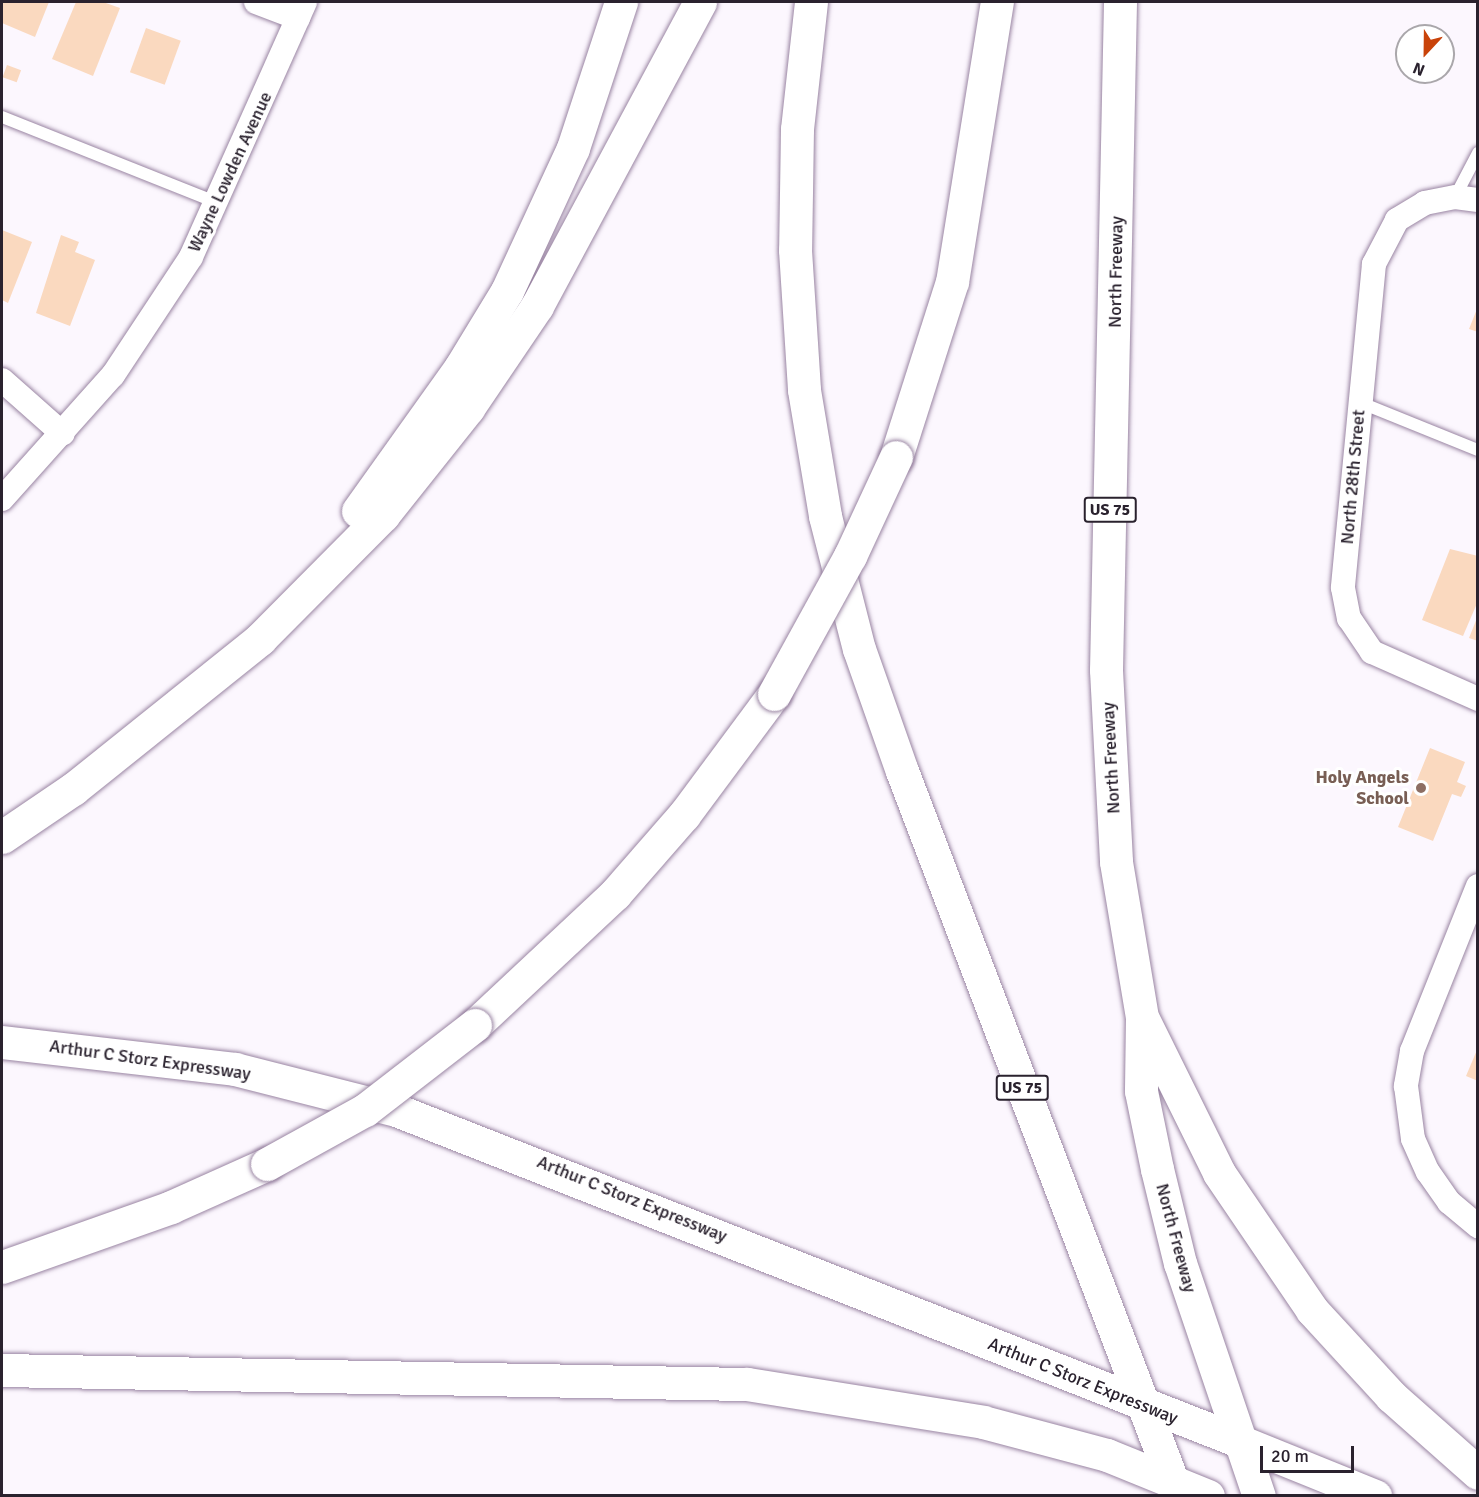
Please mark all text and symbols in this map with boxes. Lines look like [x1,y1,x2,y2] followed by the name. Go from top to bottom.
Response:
[1395,24,1455,84] north arrow
[1410,57,1428,80] text: N
[183,88,277,256] street label: Wayne Lowden Avenue
[1104,216,1128,328] street label: North Freeway
[1336,409,1370,545] street label: North 28th Street
[1083,497,1137,523] road number: US 75
[1097,702,1125,814] street label: North Freeway
[1315,767,1409,810] place label: Holy Angels School
[1414,781,1428,795] marker: Holy Angels School
[48,1035,252,1085] street label: Arthur C Storz Expressway
[995,1075,1049,1101] road number: US 75
[534,1151,730,1247] street label: Arthur C Storz Expressway
[1151,1181,1201,1295] street label: North Freeway
[985,1333,1181,1429] street label: Arthur C Storz Expressway
[1263,1434,1358,1472] scale bar
[1271,1445,1309,1467] text: 20 m

